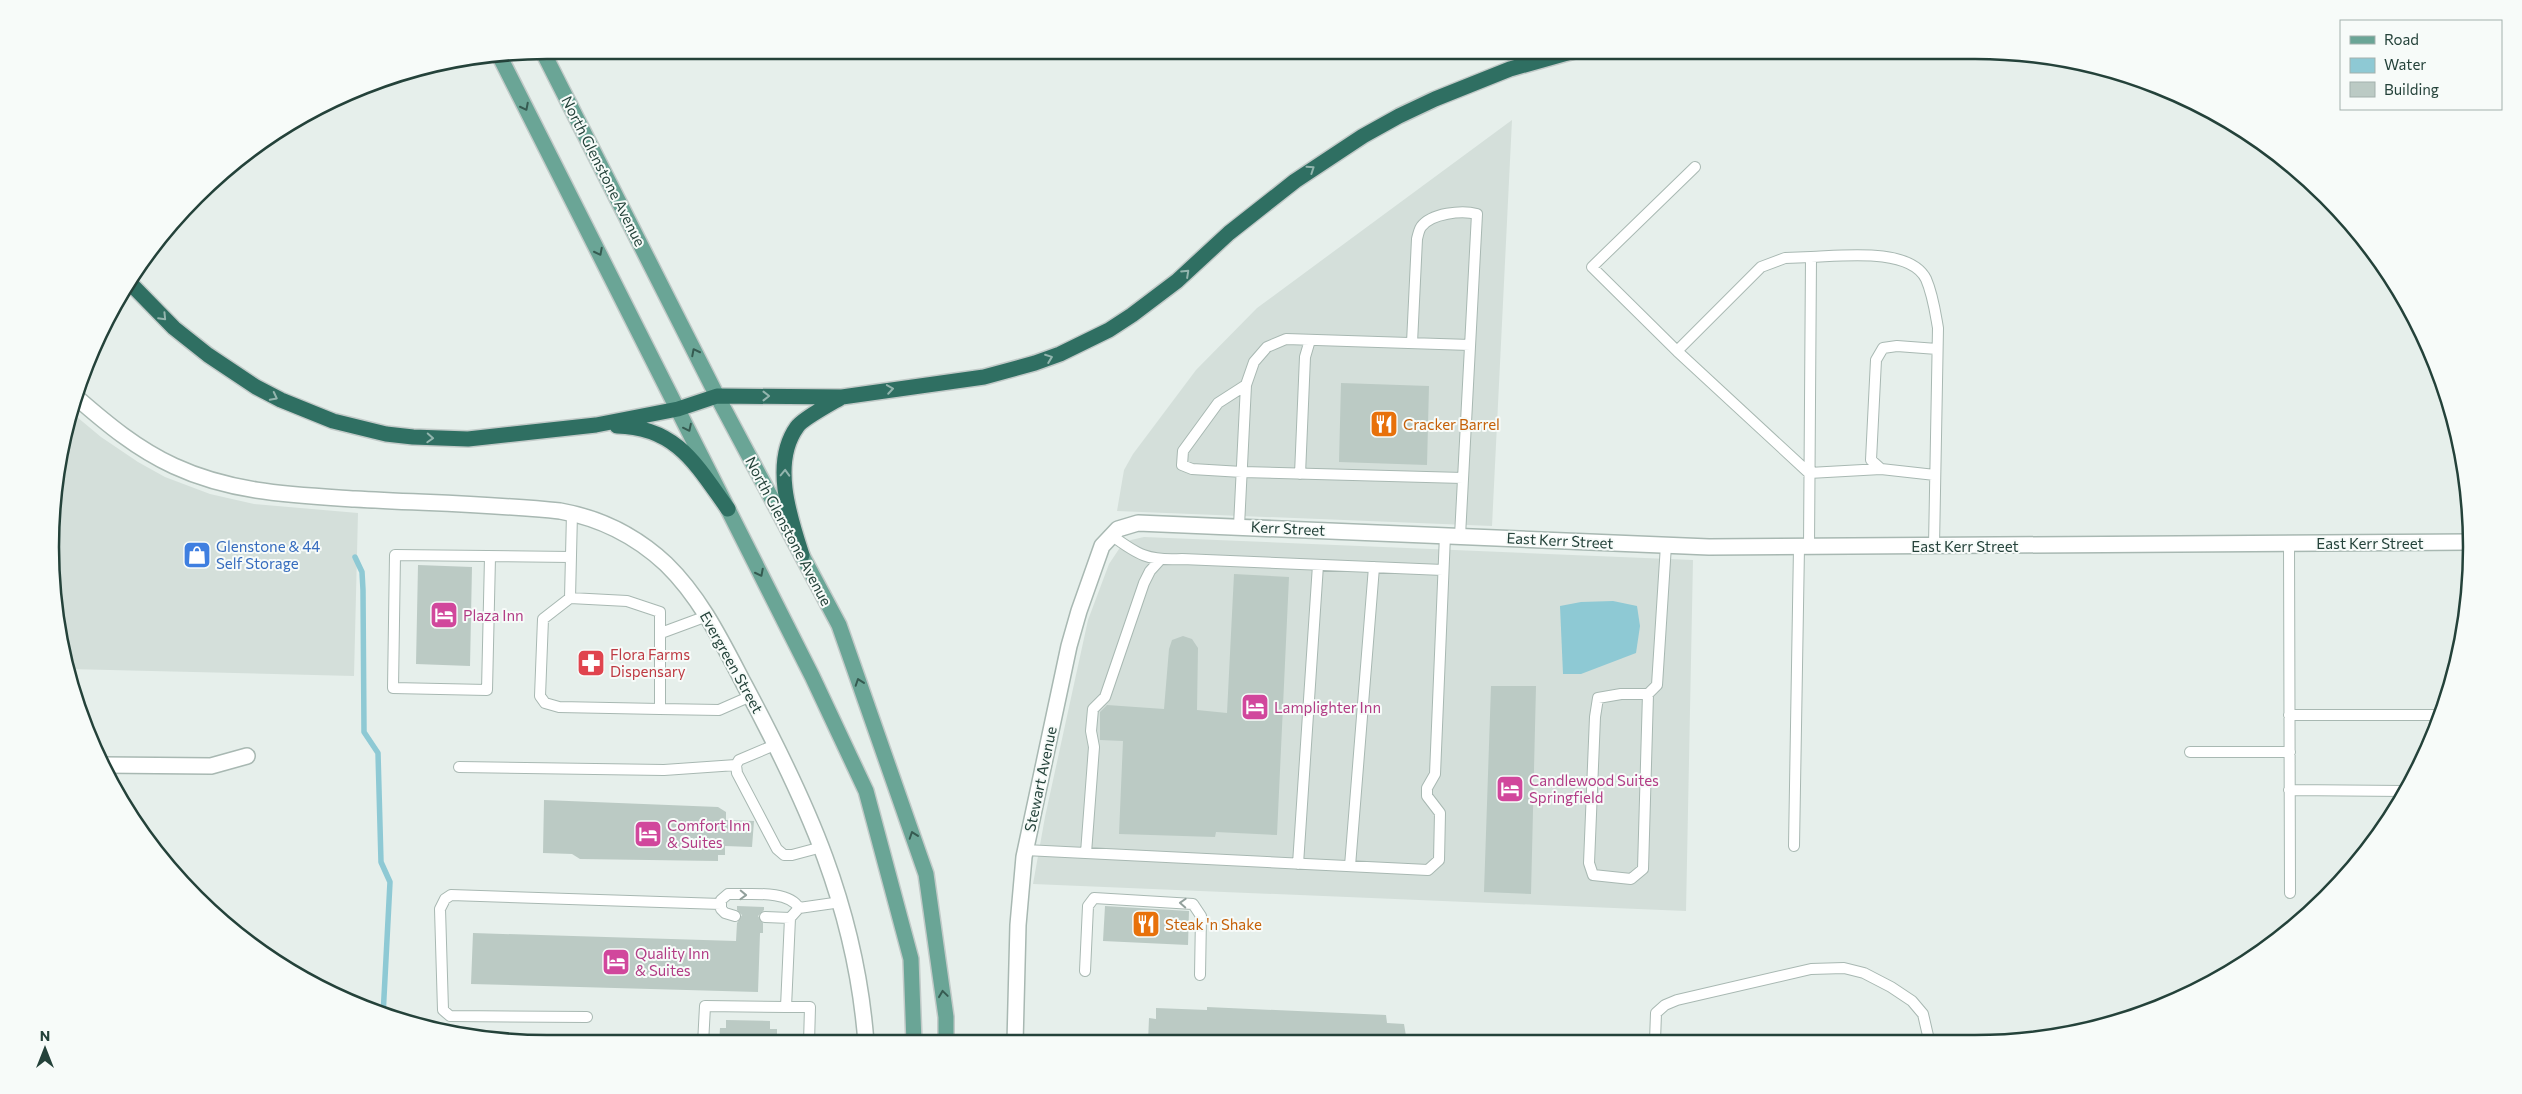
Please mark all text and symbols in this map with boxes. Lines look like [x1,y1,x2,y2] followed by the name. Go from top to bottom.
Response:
[2340,20,2502,110] legend
[2384,30,2419,48] text: Road
[2384,55,2426,73] text: Water
[2384,80,2439,98] text: Building
[558,93,650,249] street label: North Glenstone Avenue
[519,101,529,110] one-way arrow
[1305,166,1315,175] one-way arrow
[593,247,603,256] one-way arrow
[1180,270,1189,279] one-way arrow
[157,311,166,320] one-way arrow
[691,349,701,358] one-way arrow
[1044,354,1053,364] one-way arrow
[885,385,894,395] one-way arrow
[269,391,278,401] one-way arrow
[762,391,770,401] one-way arrow
[1369,409,1399,439] restaurant icon: Cracker Barrel
[1403,415,1500,433] place label: Cracker Barrel
[681,423,692,432] one-way arrow
[426,433,434,444] one-way arrow
[742,453,836,609] street label: North Glenstone Avenue
[780,469,790,477] one-way arrow
[1250,517,1326,539] street label: Kerr Street
[1506,528,1614,552] street label: East Kerr Street
[2316,534,2424,552] street label: East Kerr Street
[216,537,320,572] place label: Glenstone & 44 Self Storage
[1911,537,2019,555] street label: East Kerr Street
[182,540,212,570] shop icon: Glenstone & 44 Self Storage
[754,568,765,577] one-way arrow
[429,600,459,630] hotel icon: Plaza Inn
[463,606,524,624] place label: Plaza Inn
[697,608,767,716] street label: Evergreen Street
[610,645,690,680] place label: Flora Farms Dispensary
[576,648,606,678] pharmacy icon: Flora Farms Dispensary
[855,678,865,687] one-way arrow
[1240,692,1270,722] hotel icon: Lamplighter Inn
[1274,698,1381,716] place label: Lamplighter Inn
[1020,725,1060,833] street label: Stewart Avenue
[1529,771,1659,806] place label: Candlewood Suites Springfield
[1495,774,1525,804] hotel icon: Candlewood Suites Springfield
[667,816,750,851] place label: Comfort Inn & Suites
[633,819,663,849] hotel icon: Comfort Inn & Suites
[909,832,919,840] one-way arrow
[740,890,747,900] one-way arrow
[1179,898,1187,909] one-way arrow
[1131,909,1161,939] restaurant icon: Steak 'n Shake
[1165,915,1262,933] place label: Steak 'n Shake
[635,944,709,979] place label: Quality Inn & Suites
[601,947,631,977] hotel icon: Quality Inn & Suites
[938,990,949,998] one-way arrow
[20,1024,70,1074] north arrow
[40,1027,50,1044] text: N

